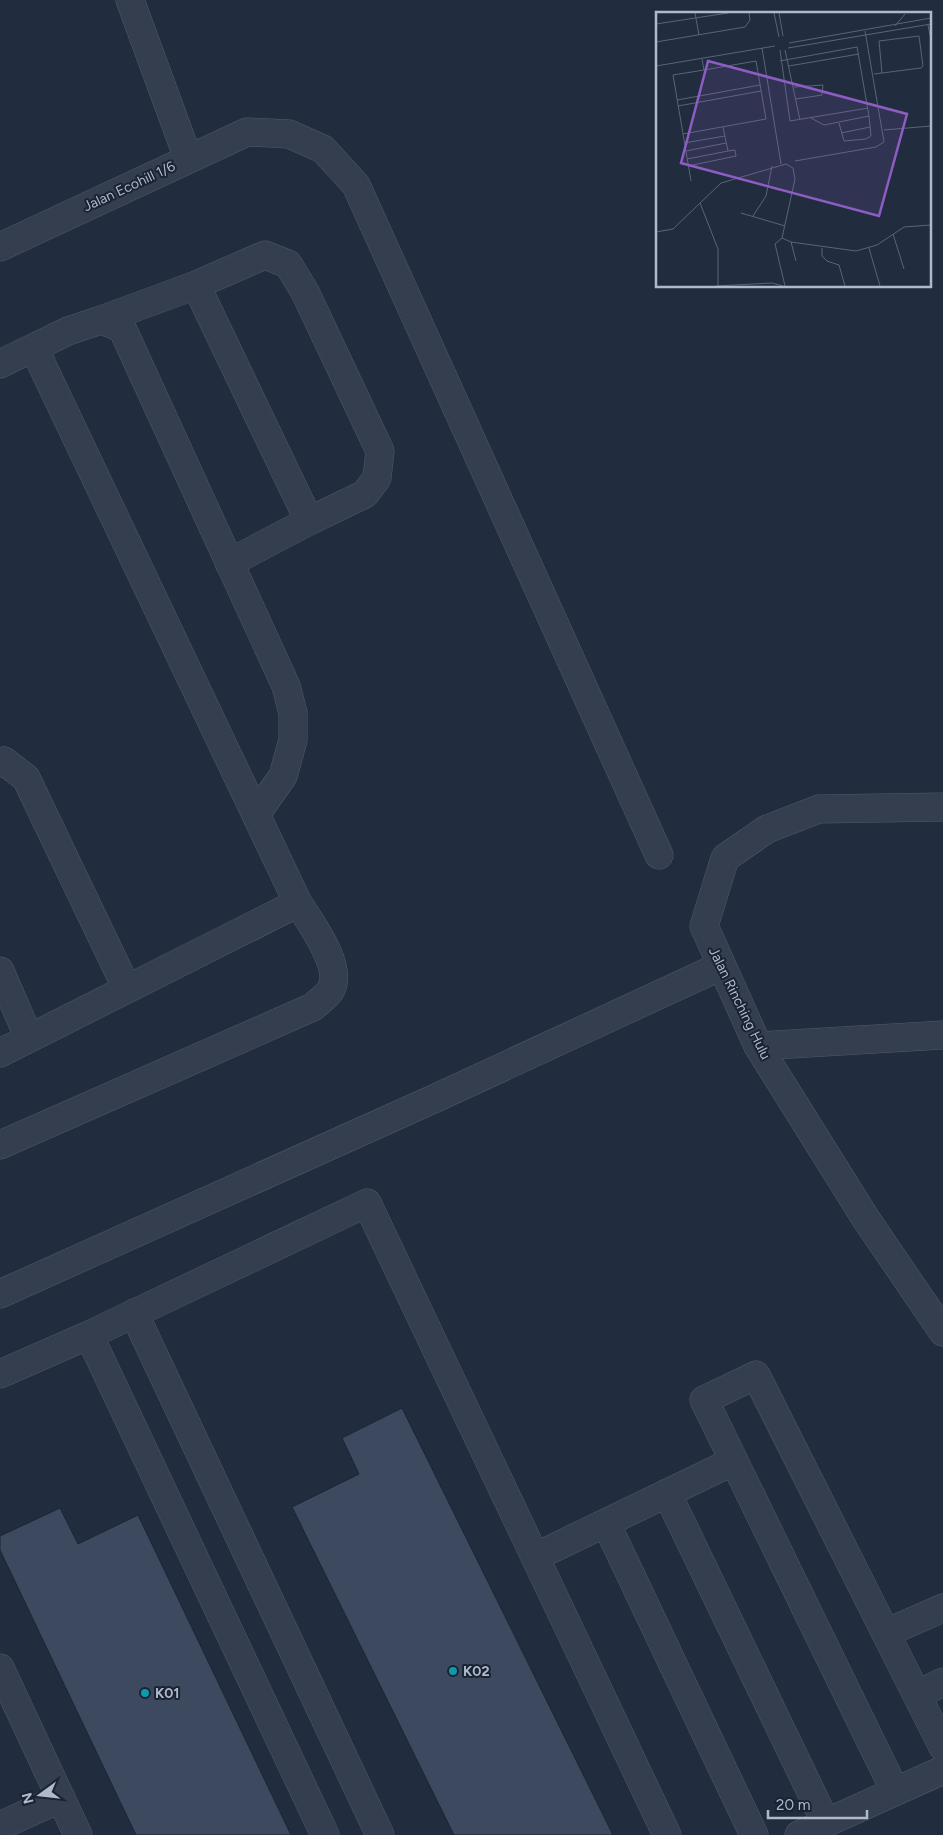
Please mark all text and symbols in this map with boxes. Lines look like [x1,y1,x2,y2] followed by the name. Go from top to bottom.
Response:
[656,12,930,288] inset map
[80,158,178,215] street label: Jalan Ecohill 1/6
[705,944,774,1062] street label: Jalan Rinching Hulu
[463,1663,490,1680] place label: K02
[447,1665,459,1677] marker: K02
[155,1685,179,1702] place label: K01
[139,1687,151,1699] marker: K01
[15,1770,65,1820] north arrow
[768,1788,867,1820] scale bar
[18,1791,38,1806] text: N
[776,1796,810,1814] text: 20 m

